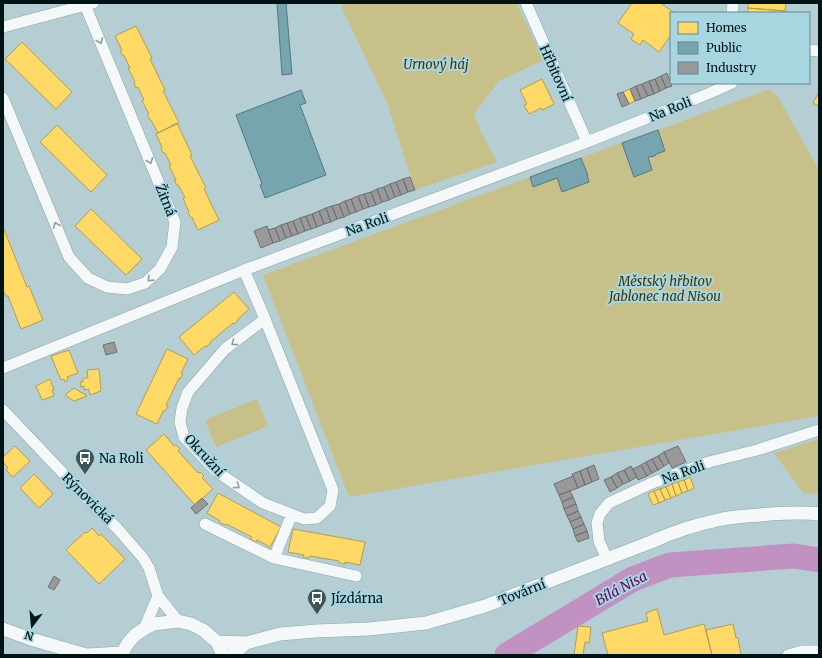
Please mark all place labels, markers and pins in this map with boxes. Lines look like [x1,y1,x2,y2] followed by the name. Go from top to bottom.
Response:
[74,447,96,475] bus stop icon: Na Roli
[99,450,144,467] place label: Na Roli
[306,587,328,615] bus stop icon: Jízdárna
[330,590,383,607] place label: Jízdárna

